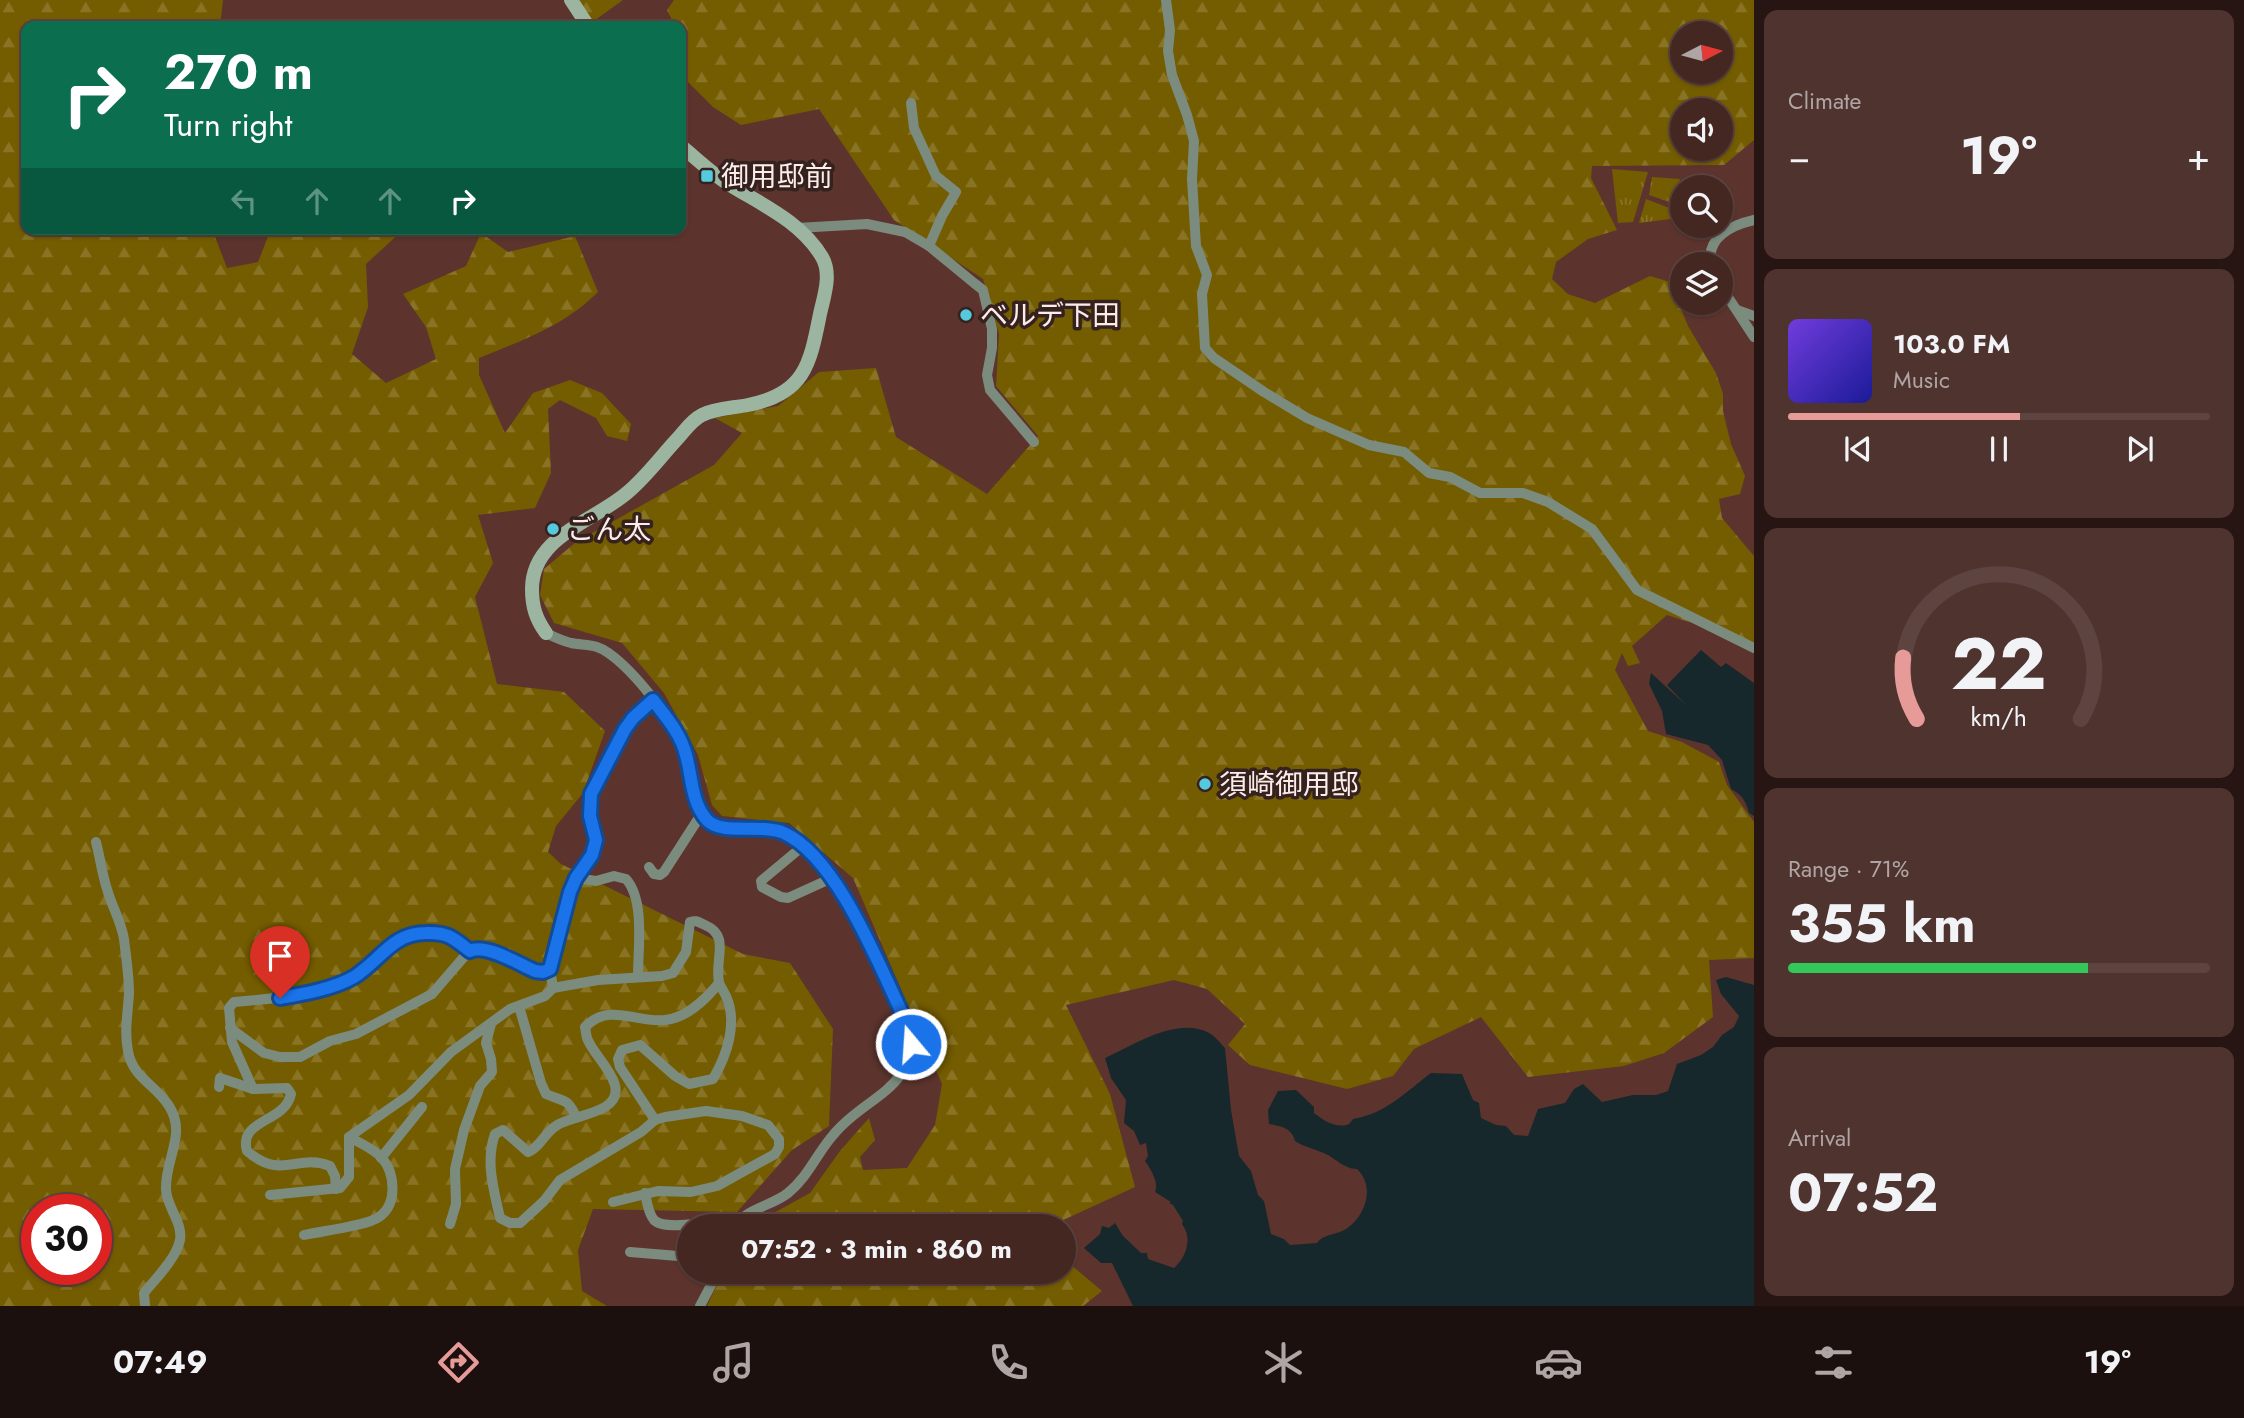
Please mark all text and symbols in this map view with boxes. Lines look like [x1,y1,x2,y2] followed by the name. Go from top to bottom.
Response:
[1670,21,1732,84] north arrow
[1670,21,1733,315] map controls
[164,37,313,107] text: 270 m
[49,49,140,140] icon: right
[1788,84,1861,118] text: Climate
[1670,98,1733,161] button: sound
[164,102,293,148] text: Turn right
[1960,118,2037,194] text: 19°
[1788,129,1810,184] text: −
[2187,129,2210,184] text: +
[721,156,833,197] place label: 御用邸前
[699,168,715,184] marker: 御用邸前
[1670,175,1733,238] button: search
[225,182,263,220] icon: left
[298,182,336,220] icon: ahead
[371,182,409,220] icon: ahead
[444,182,482,220] icon: right
[1670,252,1733,315] button: layers
[980,295,1120,336] place label: ベルデ下田
[958,307,974,323] marker: ベルデ下田
[1893,325,2010,363] text: 103.0 FM
[1893,363,1950,397] text: Music
[1839,430,1877,468] icon: previous
[1980,430,2018,468] icon: pause
[2121,430,2159,468] icon: next
[567,509,651,550] place label: ごん太
[545,521,561,537] marker: ごん太
[1951,611,2047,716] text: 22
[1971,699,2027,735] text: km/h
[1219,764,1359,805] place label: 須崎御用邸
[1197,776,1213,792] marker: 須崎御用邸
[1788,852,1909,886] text: Range · 71%
[1788,886,1976,962] text: 355 km
[250,926,310,998] pin
[261,937,299,975] icon: arrive
[874,1007,948,1081] position arrow
[1788,1121,1851,1155] text: Arrival
[1788,1155,1938,1231] text: 07:52
[21,1194,112,1285] speed limit sign: 30
[741,1230,1012,1268] text: 07:52 · 3 min · 860 m
[434,1338,483,1387] icon: directions
[709,1338,758,1387] icon: music
[984,1338,1033,1387] icon: phone
[1259,1338,1308,1387] icon: climate
[1534,1338,1583,1387] icon: car
[1809,1338,1858,1387] icon: filters
[113,1339,208,1385] text: 07:49
[2084,1339,2131,1385] text: 19°

